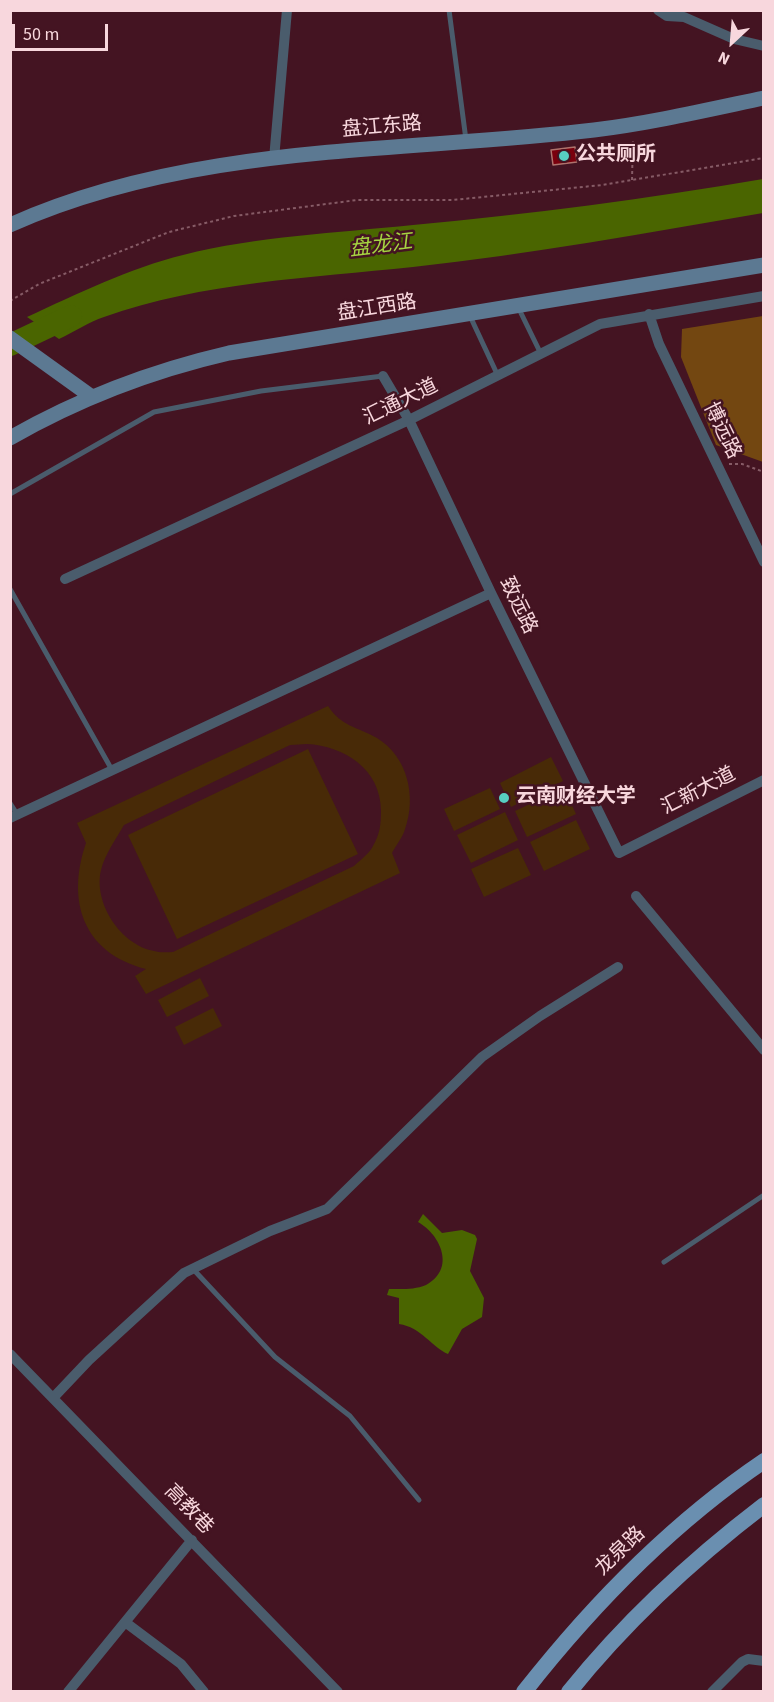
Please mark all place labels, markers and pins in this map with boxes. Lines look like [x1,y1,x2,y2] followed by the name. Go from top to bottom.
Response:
[576,144,656,168] place label: 公共厕所
[557,149,571,163] marker: 公共厕所
[516,786,636,810] place label: 云南财经大学
[497,791,511,805] marker: 云南财经大学

